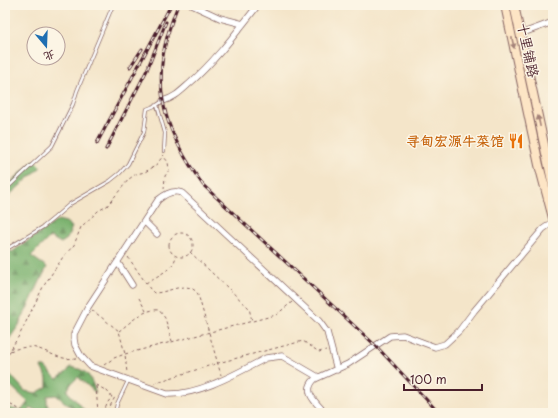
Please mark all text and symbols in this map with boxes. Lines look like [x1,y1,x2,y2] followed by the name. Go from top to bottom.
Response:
[512,20,545,79] street label: 十里铺路
[26,26,66,66] north arrow
[510,37,516,49] one-way arrow
[41,46,57,66] text: 北
[535,115,541,127] one-way arrow
[406,130,504,151] place label: 寻甸宏源牛菜馆
[507,132,525,150] restaurant icon: 寻甸宏源牛菜馆
[404,366,482,392] scale bar
[410,370,447,388] text: 100 m

